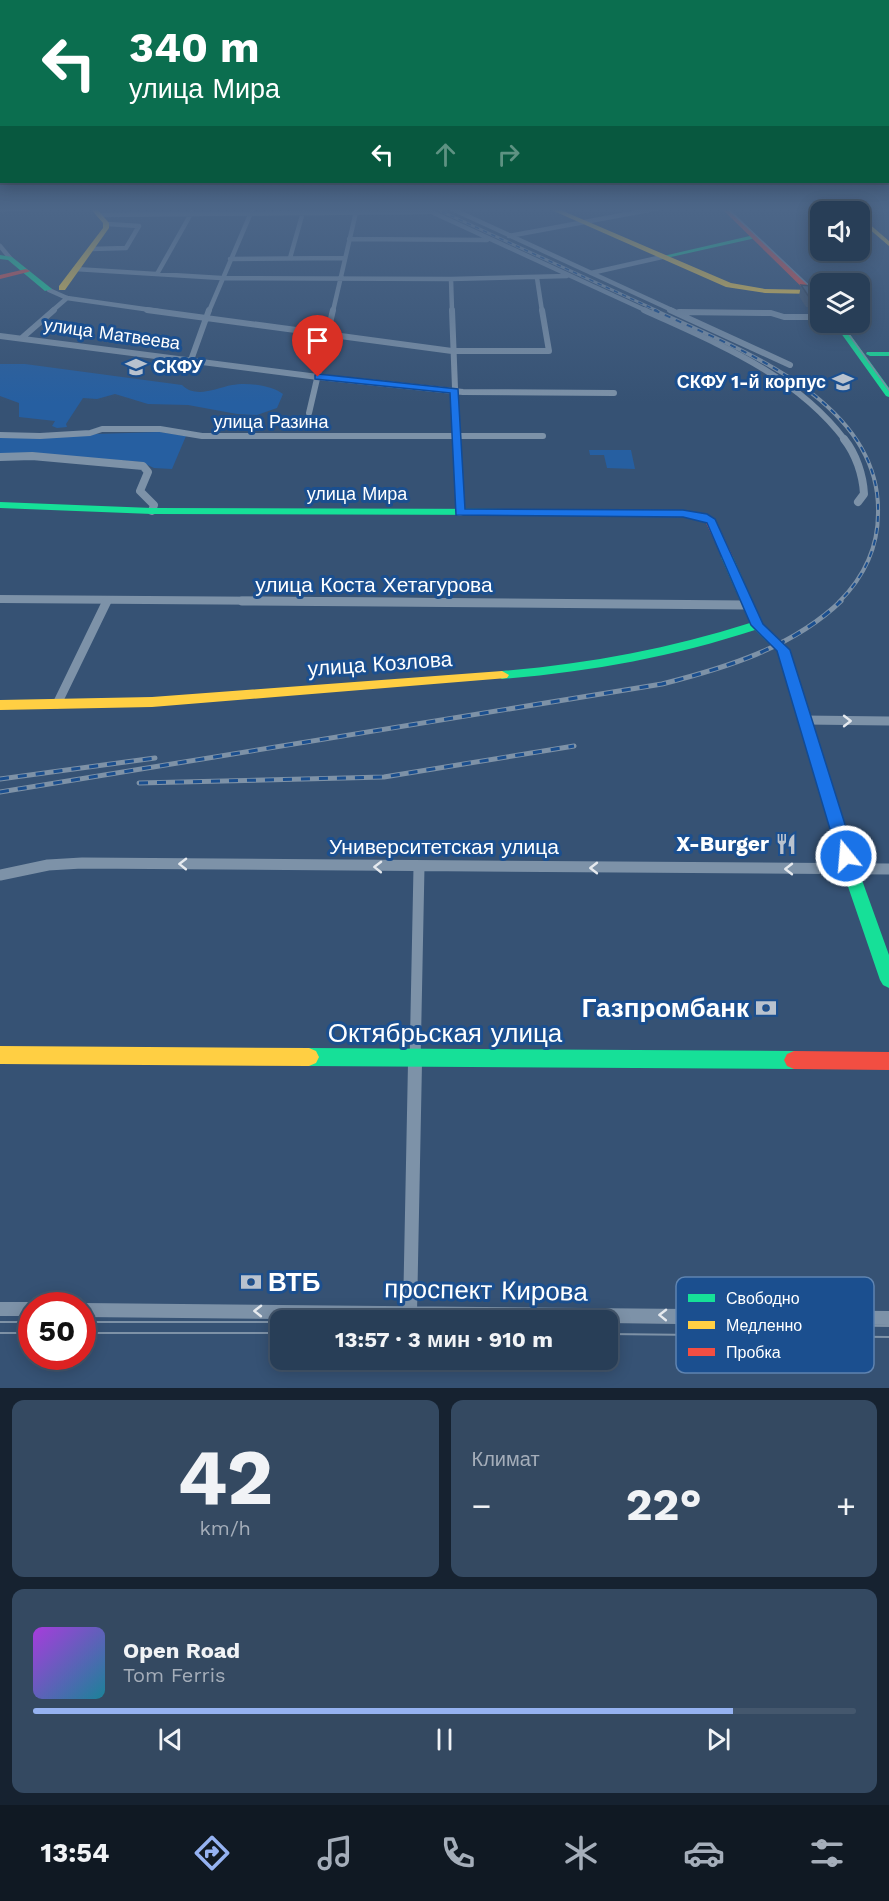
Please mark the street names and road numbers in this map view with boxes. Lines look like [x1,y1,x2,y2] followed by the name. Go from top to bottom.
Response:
[43,314,183,354] street label: улица Матвеева
[213,411,330,432] street label: улица Разина
[307,483,408,504] street label: улица Мира
[255,572,493,597] street label: улица Коста Хетагурова
[307,646,453,681] street label: улица Козлова
[329,834,559,859] street label: Университетская улица
[328,1018,563,1048] street label: Октябрьская улица
[384,1273,589,1307] street label: проспект Кирова

